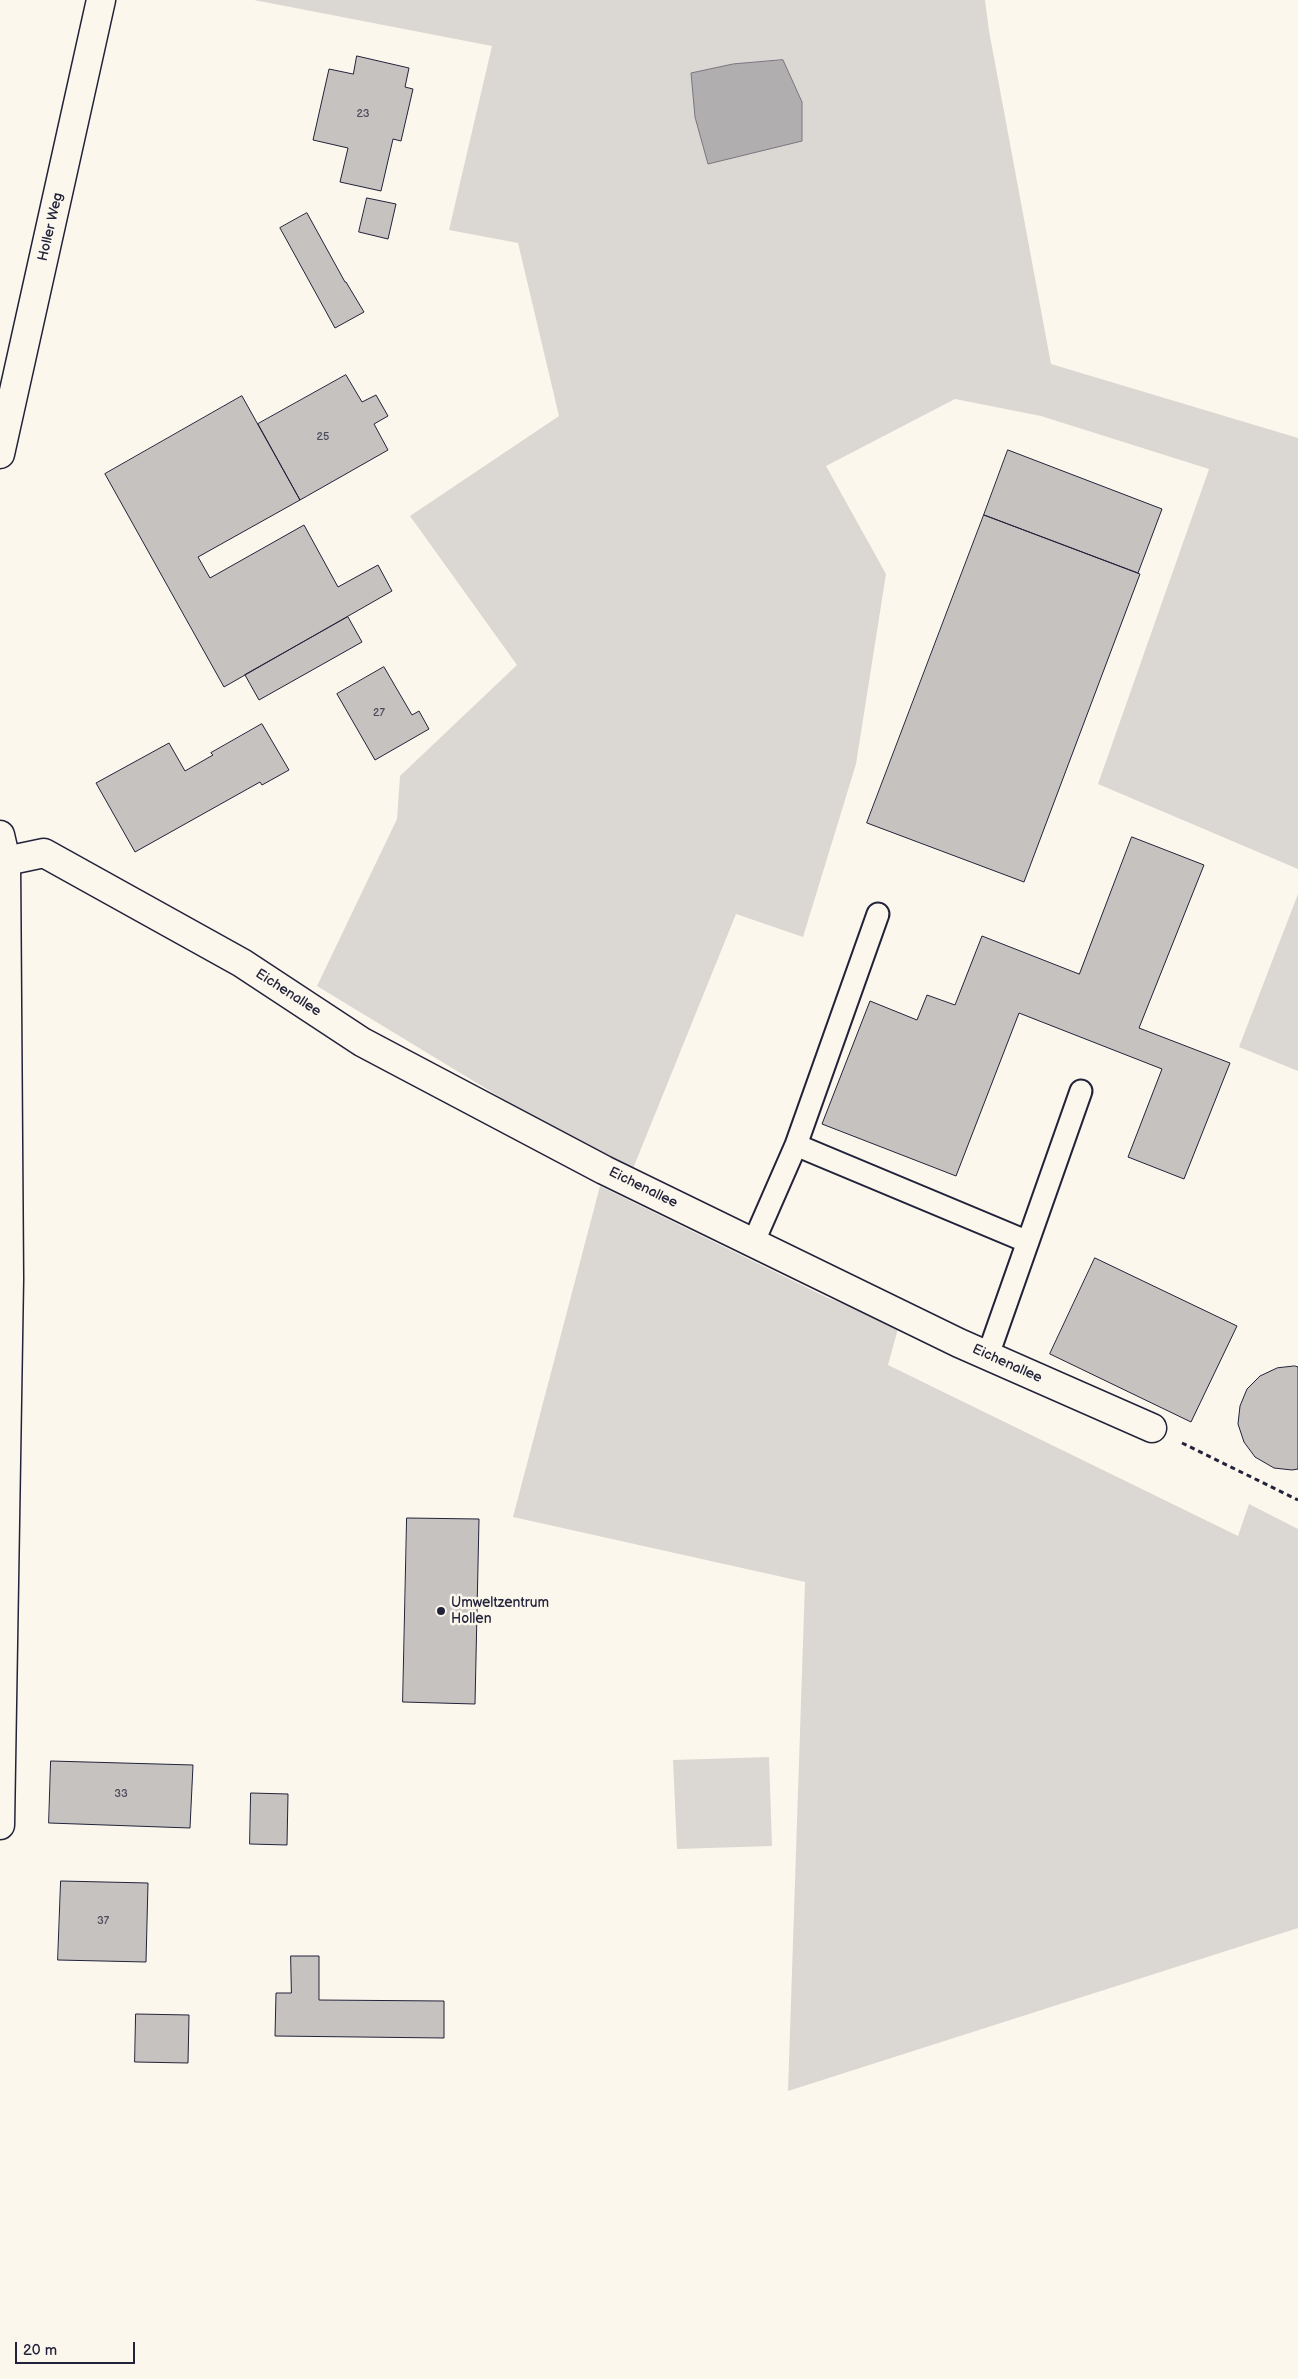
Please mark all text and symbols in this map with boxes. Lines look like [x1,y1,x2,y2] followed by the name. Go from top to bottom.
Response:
[356,107,370,121] house number: 23
[35,191,67,263] street label: Holler Weg
[317,430,329,444] house number: 25
[373,706,385,720] house number: 27
[252,966,324,1020] street label: Eichenallee
[606,1164,680,1212] street label: Eichenallee
[970,1341,1044,1387] street label: Eichenallee
[451,1595,549,1628] place label: Umweltzentrum Hollen
[435,1605,447,1617] marker: Umweltzentrum Hollen
[114,1787,128,1801] house number: 33
[97,1914,109,1928] house number: 37
[18,2332,138,2364] scale bar
[23,2341,57,2360] text: 20 m

